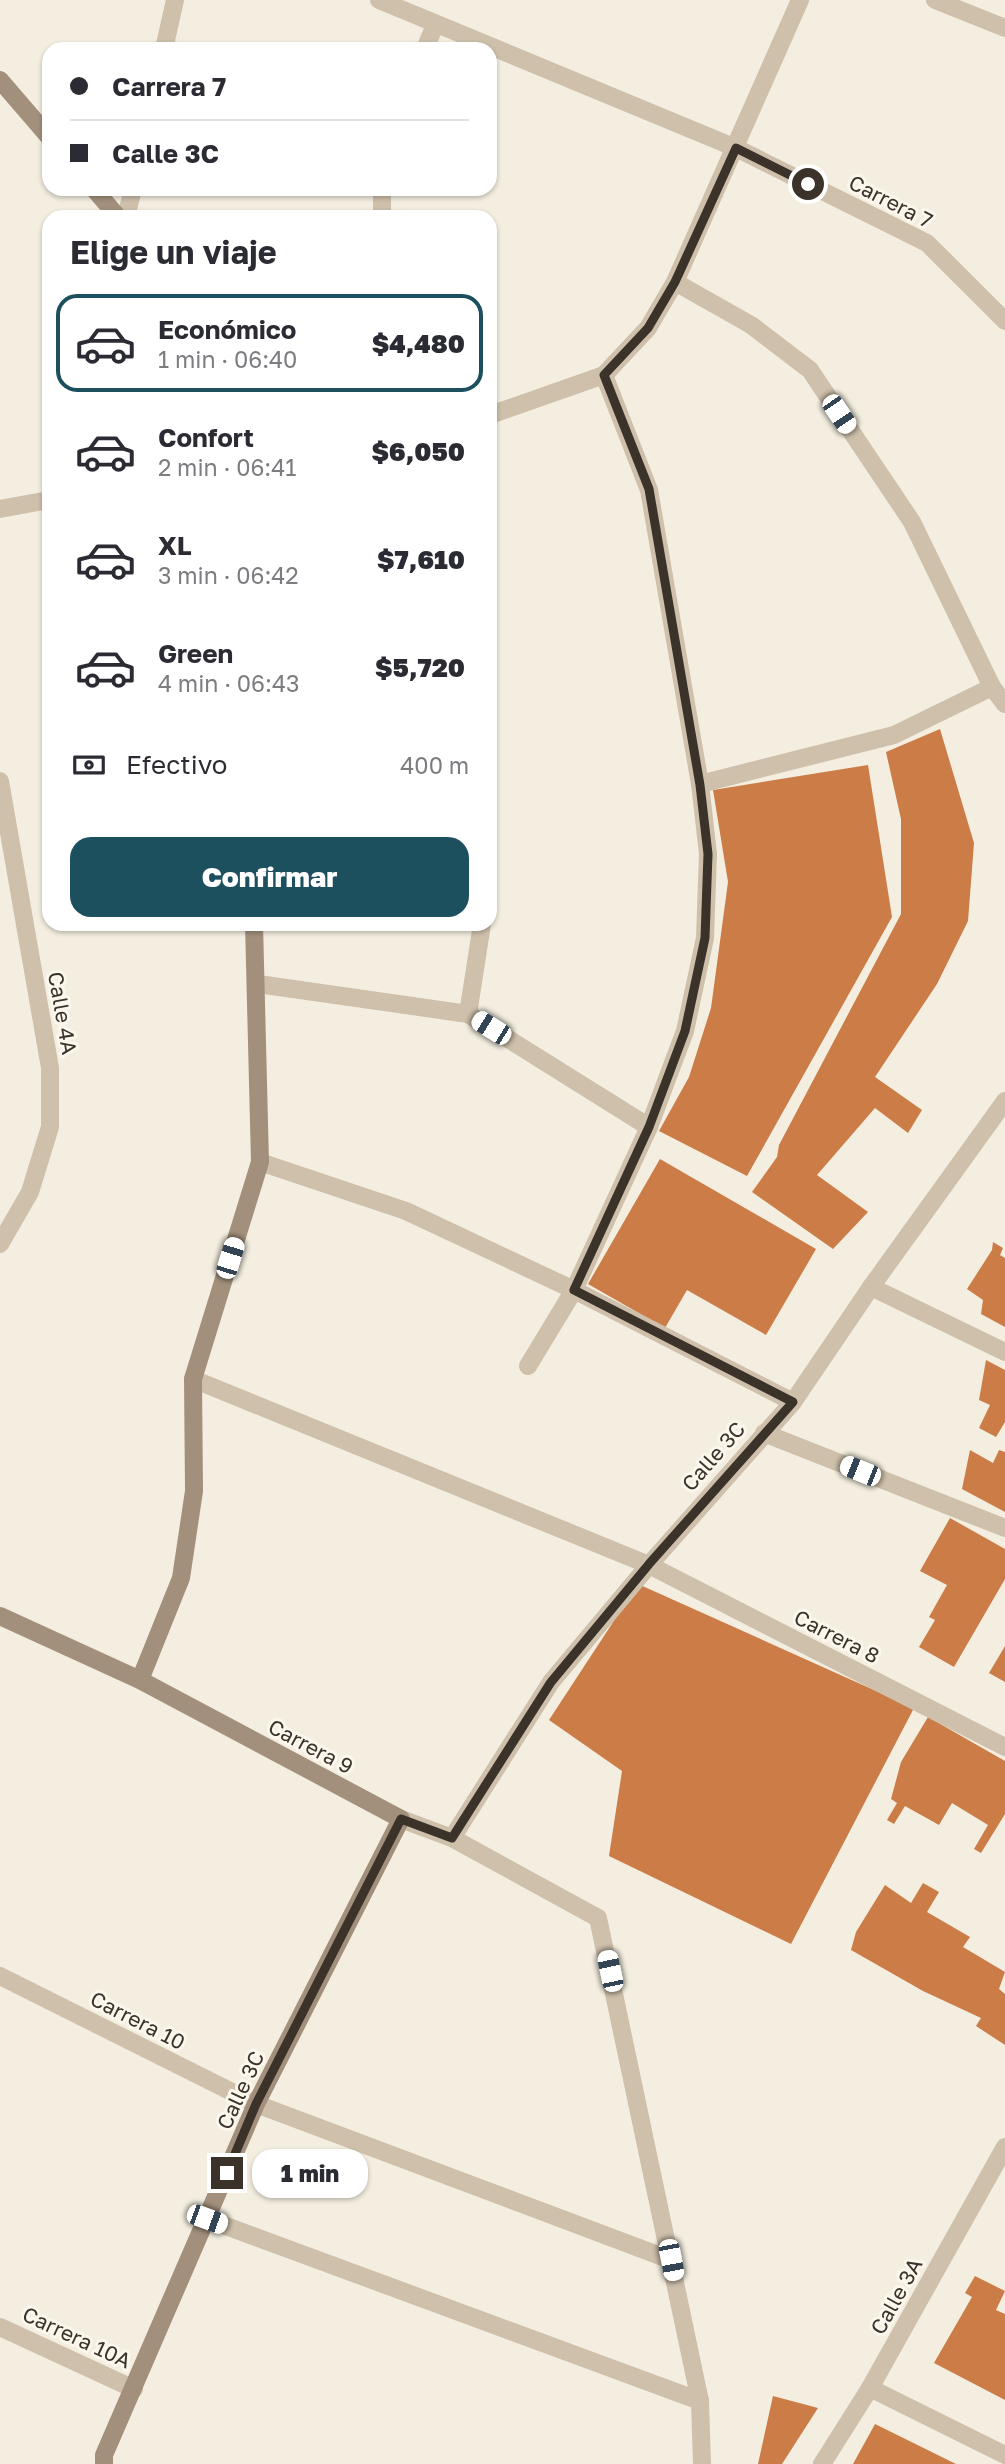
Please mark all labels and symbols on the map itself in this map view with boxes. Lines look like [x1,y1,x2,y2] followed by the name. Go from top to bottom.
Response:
[792,168,824,200] route start
[845,169,937,233] street label: Carrera 7
[819,391,860,437] car
[43,970,83,1056] street label: Calle 4A
[468,1008,515,1048] car
[214,1235,247,1281] car
[676,1416,750,1496] street label: Calle 3C
[837,1453,884,1489] car
[790,1603,884,1669] street label: Carrera 8
[264,1713,358,1779] street label: Carrera 9
[596,1948,625,1994] car
[86,1985,190,2055] street label: Carrera 10
[211,2047,269,2133] street label: Calle 3C
[252,2148,367,2198] callout: 1 min
[211,2157,243,2189] route end
[184,2202,231,2236] car
[657,2237,686,2283] car
[864,2253,928,2339] street label: Calle 3A
[19,2301,135,2373] street label: Carrera 10A

